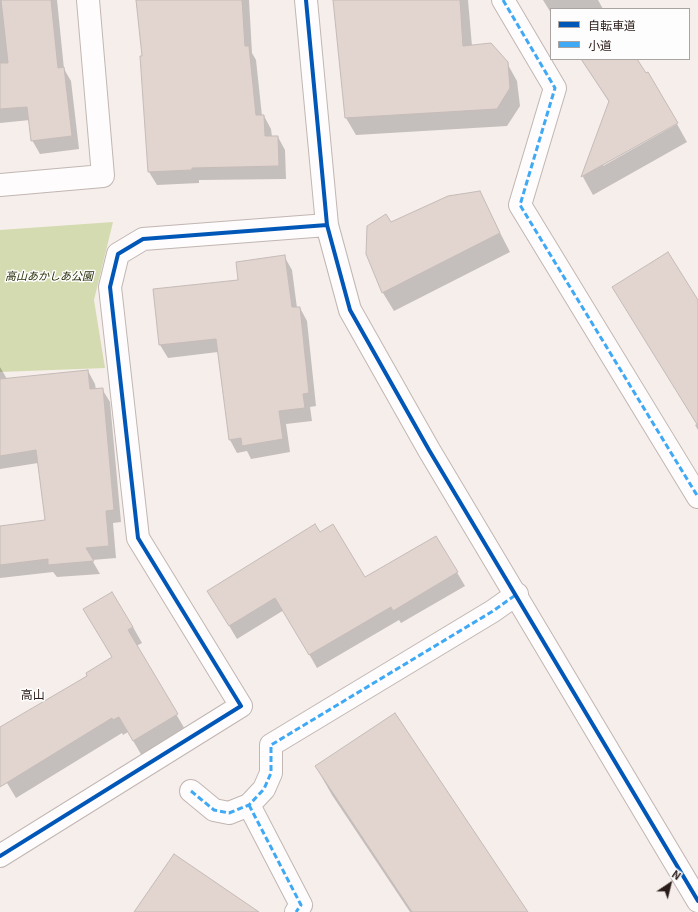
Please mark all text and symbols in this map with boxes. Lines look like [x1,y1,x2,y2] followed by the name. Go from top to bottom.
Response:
[550,8,690,60] legend
[588,16,636,33] text: 自転車道
[588,36,612,53] text: 小道
[5,269,93,283] park label: 高山あかしあ公園
[21,687,45,701] district label: 高山
[650,864,690,904] north arrow
[669,865,685,883] text: N

